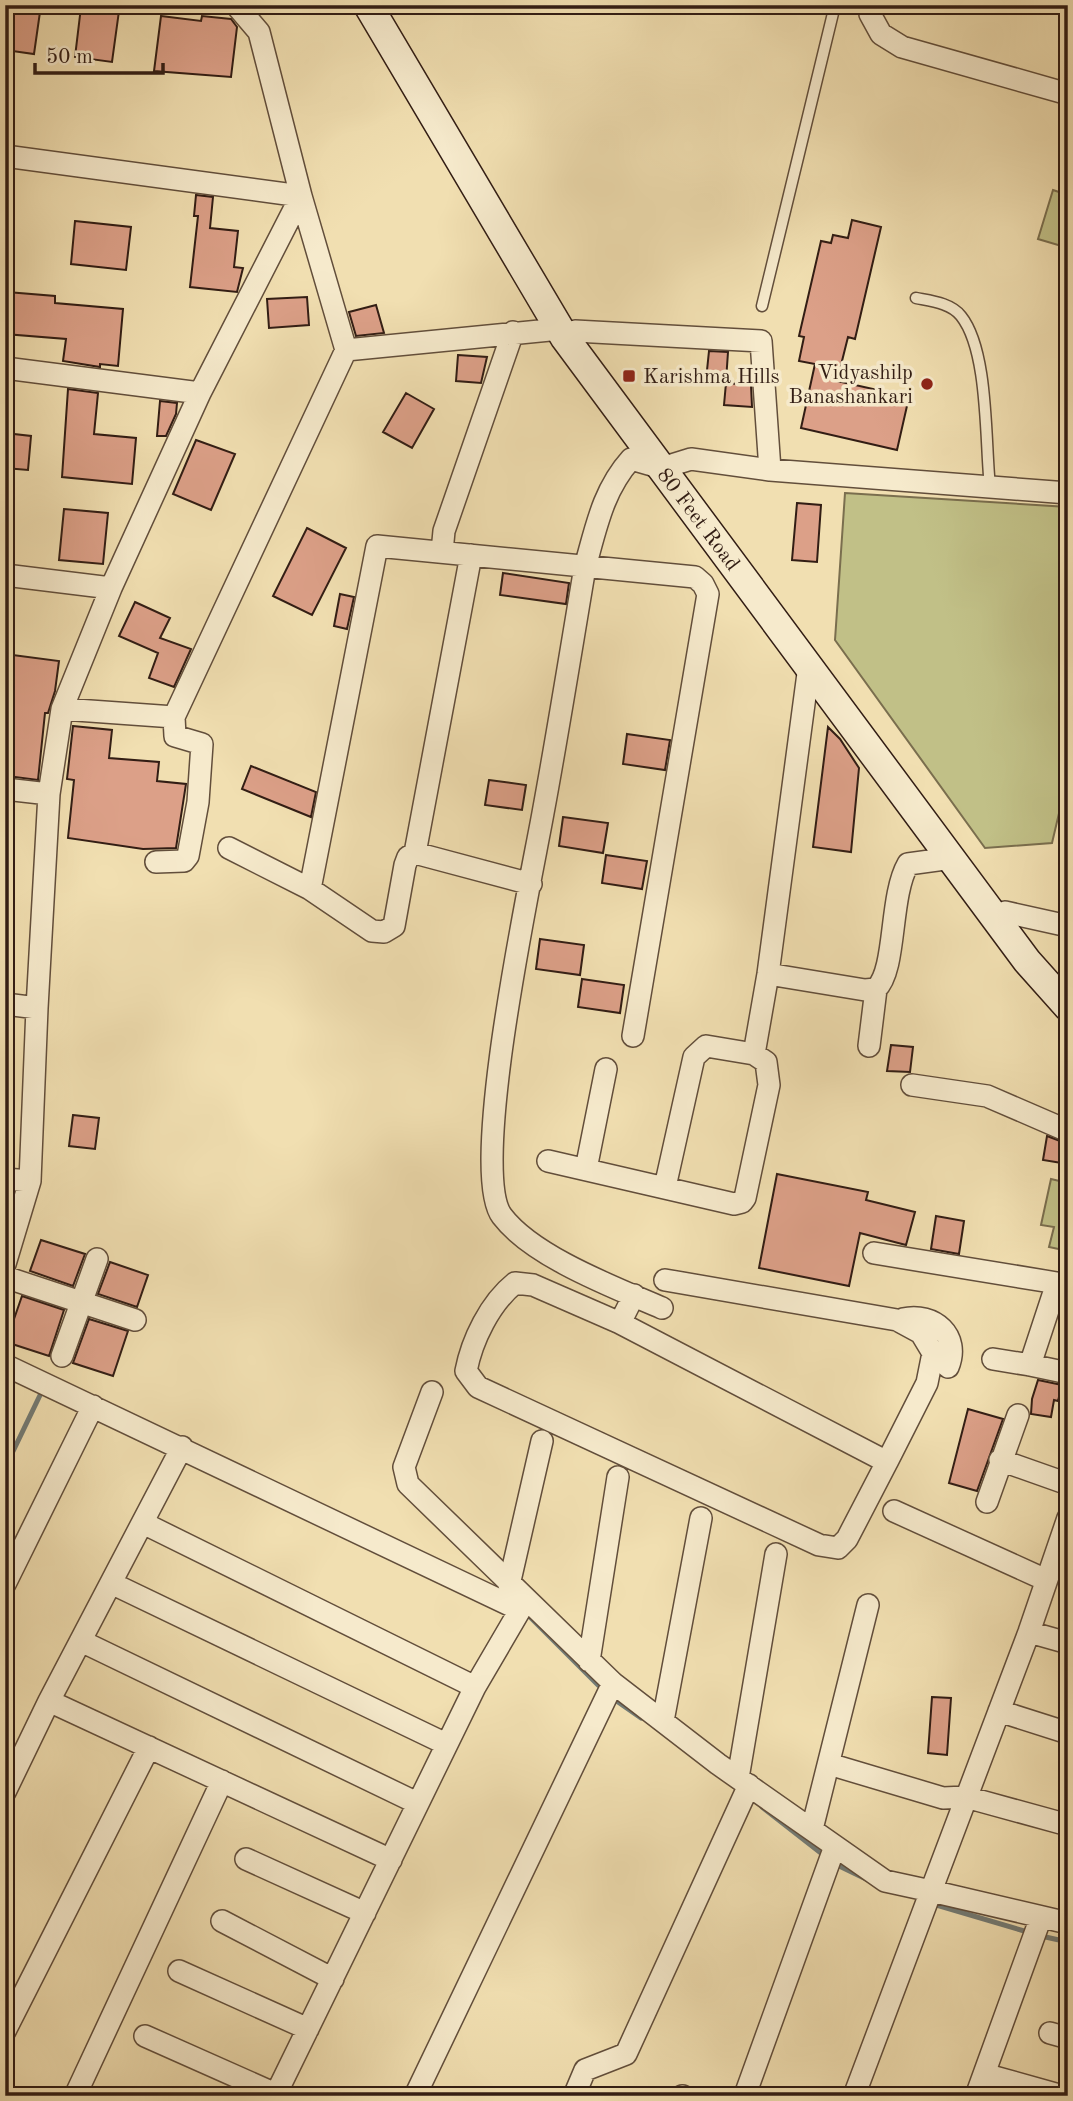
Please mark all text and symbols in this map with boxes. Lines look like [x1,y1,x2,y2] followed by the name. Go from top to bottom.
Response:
[35,32,163,76] scale bar
[46,47,93,68] text: 50 m
[789,363,913,408] place label: Vidyashilp Banashankari
[643,367,780,388] place label: Karishma Hills
[621,368,637,384] marker: Karishma Hills
[919,376,935,392] marker: Vidyashilp Banashankari
[653,465,743,575] street label: 80 Feet Road

